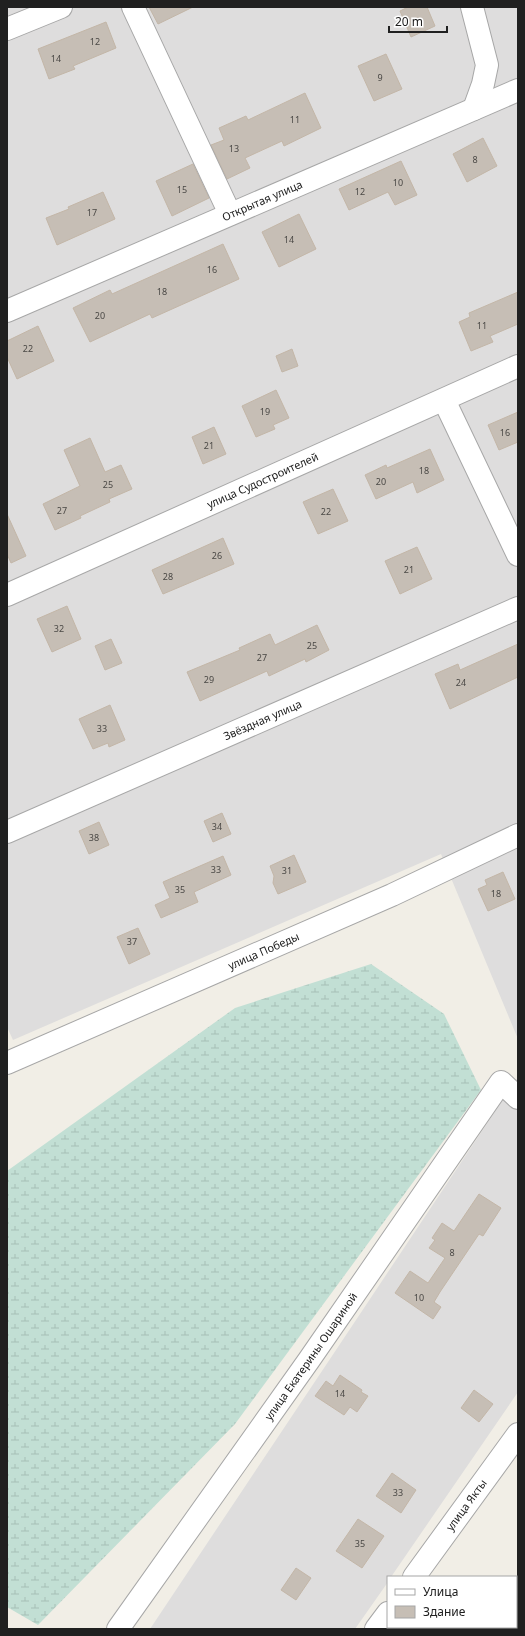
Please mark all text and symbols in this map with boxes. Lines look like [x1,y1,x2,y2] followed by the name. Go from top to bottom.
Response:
[389,8,447,34] scale bar
[395,13,423,30] text: 20 m
[90,35,100,48] house number: 12
[51,52,61,65] house number: 14
[377,71,383,84] house number: 9
[290,113,300,126] house number: 11
[229,142,239,155] house number: 13
[472,153,478,166] house number: 8
[219,176,304,224] street label: Открытая улица
[393,176,403,189] house number: 10
[177,183,187,196] house number: 15
[355,185,365,198] house number: 12
[87,206,97,219] house number: 17
[284,233,294,246] house number: 14
[207,263,217,276] house number: 16
[157,285,167,298] house number: 18
[95,309,105,322] house number: 20
[477,319,487,332] house number: 11
[23,342,33,355] house number: 22
[260,405,270,418] house number: 19
[500,426,510,439] house number: 16
[204,439,214,452] house number: 21
[204,449,320,512] street label: улица Судостроителей
[419,464,429,477] house number: 18
[376,475,386,488] house number: 20
[103,478,113,491] house number: 25
[57,504,67,517] house number: 27
[321,505,331,518] house number: 22
[212,549,222,562] house number: 26
[404,563,414,576] house number: 21
[163,570,173,583] house number: 28
[54,622,64,635] house number: 32
[307,639,317,652] house number: 25
[257,651,267,664] house number: 27
[204,673,214,686] house number: 29
[456,676,466,689] house number: 24
[221,696,304,743] street label: Звёздная улица
[97,722,107,735] house number: 33
[212,820,222,833] house number: 34
[89,831,99,844] house number: 38
[211,863,221,876] house number: 33
[282,864,292,877] house number: 31
[175,883,185,896] house number: 35
[491,887,501,900] house number: 18
[225,928,301,973] street label: улица Победы
[127,935,137,948] house number: 37
[449,1246,455,1259] house number: 8
[261,1289,360,1423] street label: улица Екатерины Ошариной
[414,1291,424,1304] house number: 10
[335,1387,345,1400] house number: 14
[442,1476,490,1534] street label: улица Якты
[393,1486,403,1499] house number: 33
[355,1537,365,1550] house number: 35
[387,1576,517,1628] legend
[423,1583,458,1600] text: Улица
[423,1603,466,1620] text: Здание

